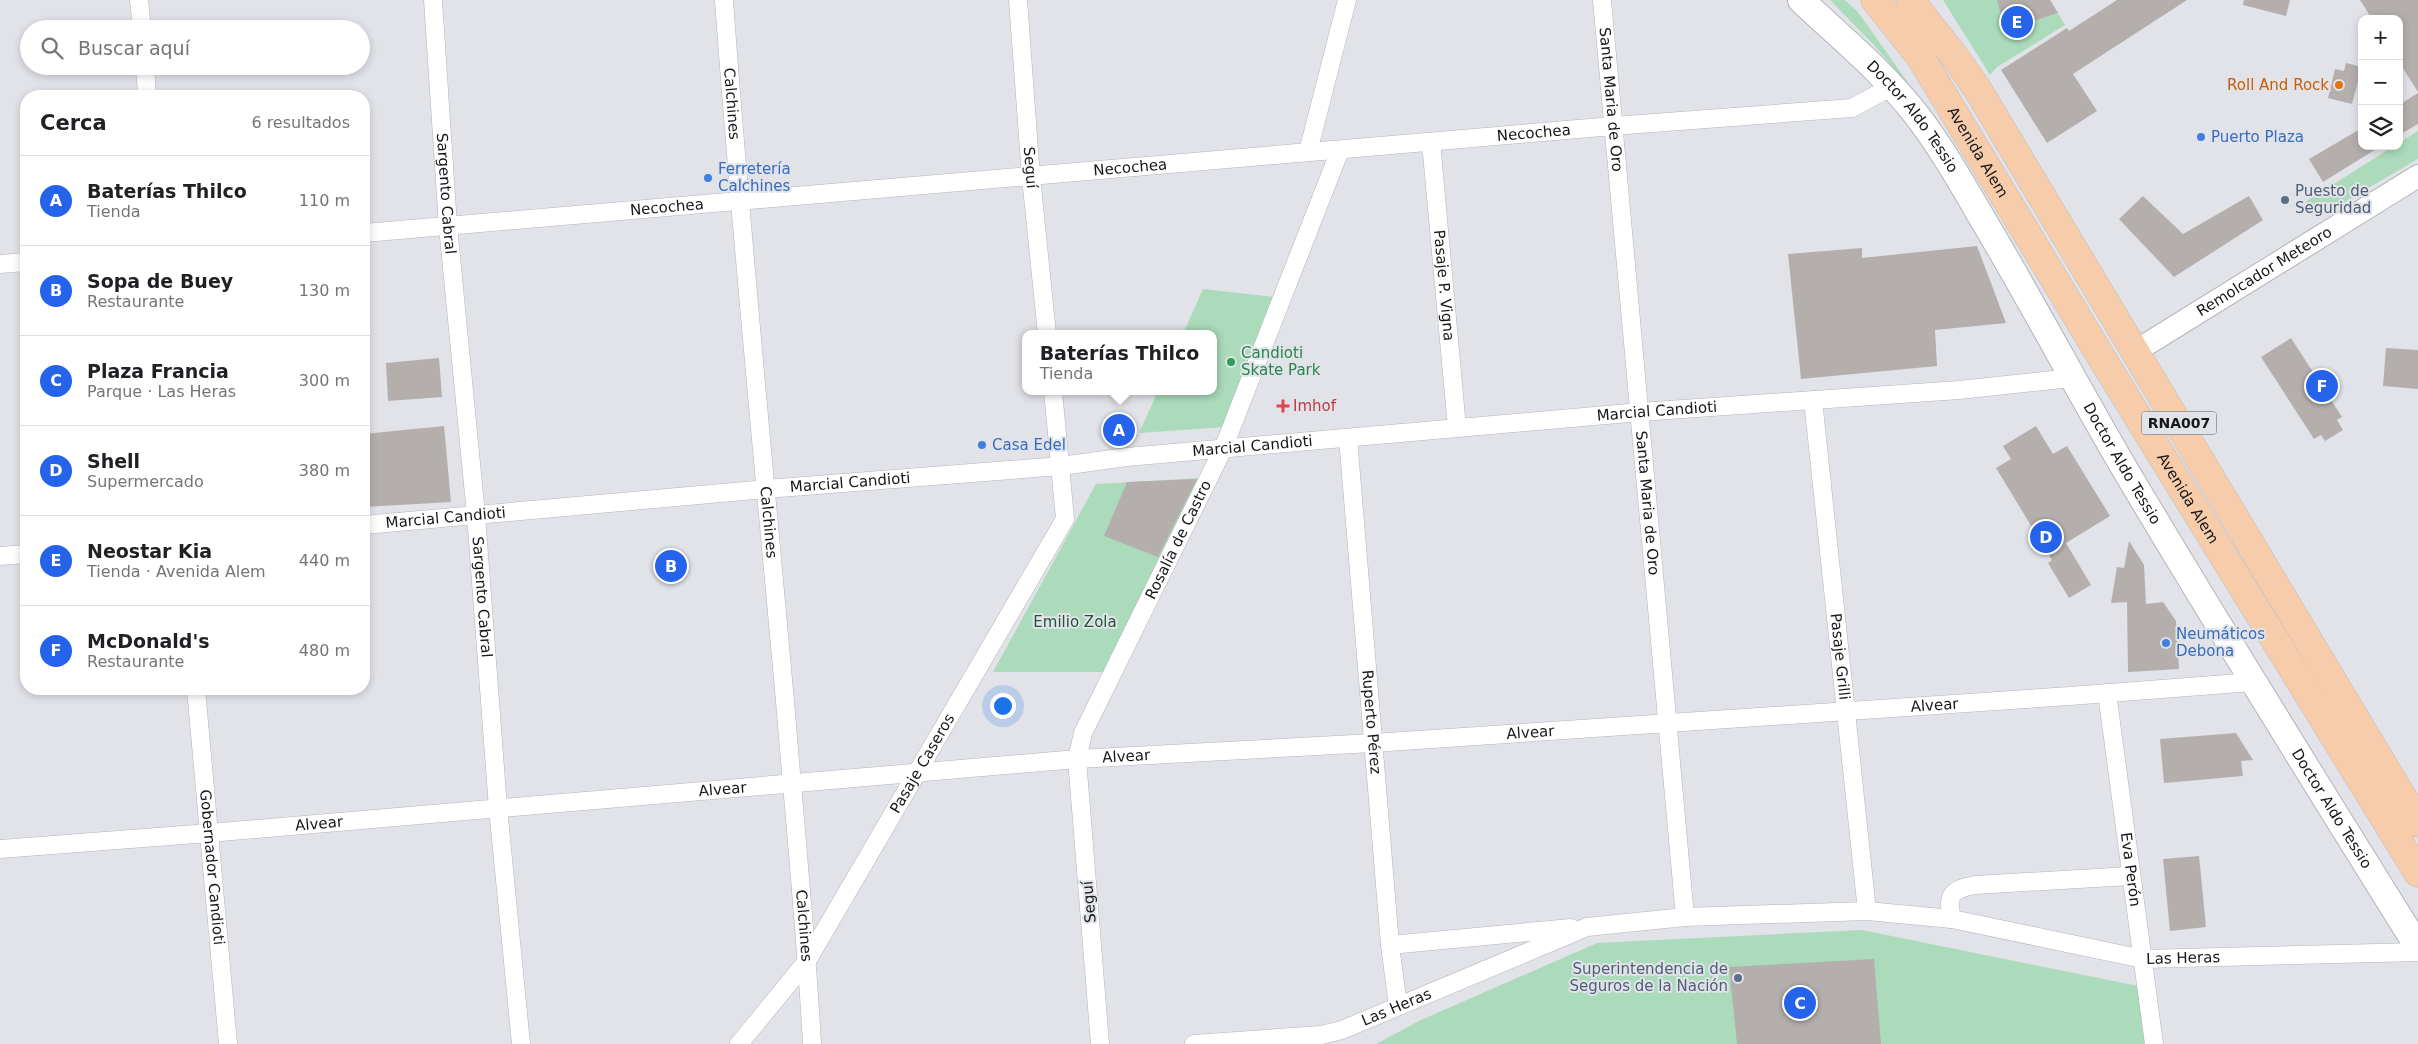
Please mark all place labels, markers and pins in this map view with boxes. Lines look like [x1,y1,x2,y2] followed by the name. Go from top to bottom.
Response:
[2001,3,2033,41] pin: E
[2227,76,2329,94] place label: Roll And Rock
[2333,79,2345,91] marker: Roll And Rock
[2211,128,2304,146] place label: Puerto Plaza
[2195,131,2207,143] marker: Puerto Plaza
[718,160,791,195] place label: Ferretería Calchines
[702,172,714,184] marker: Ferretería Calchines
[2295,182,2371,217] place label: Puesto de Seguridad
[2279,194,2291,206] marker: Puesto de Seguridad
[1241,344,1321,379] place label: Candioti Skate Park
[1225,356,1237,368] marker: Candioti Skate Park
[2306,367,2338,405] pin: F
[1293,397,1337,415] place label: Imhof
[1277,400,1289,412] marker: Imhof
[1103,411,1135,449] pin: A
[992,436,1066,454] place label: Casa Edel
[976,439,988,451] marker: Casa Edel
[2030,518,2062,556] pin: D
[655,547,687,585] pin: B
[2176,625,2265,660] place label: Neumáticos Debona
[2160,637,2172,649] marker: Neumáticos Debona
[1569,960,1728,995] place label: Superintendencia de Seguros de la Nación
[1732,972,1744,984] marker: Superintendencia de Seguros de la Nación
[1784,984,1816,1022] pin: C

